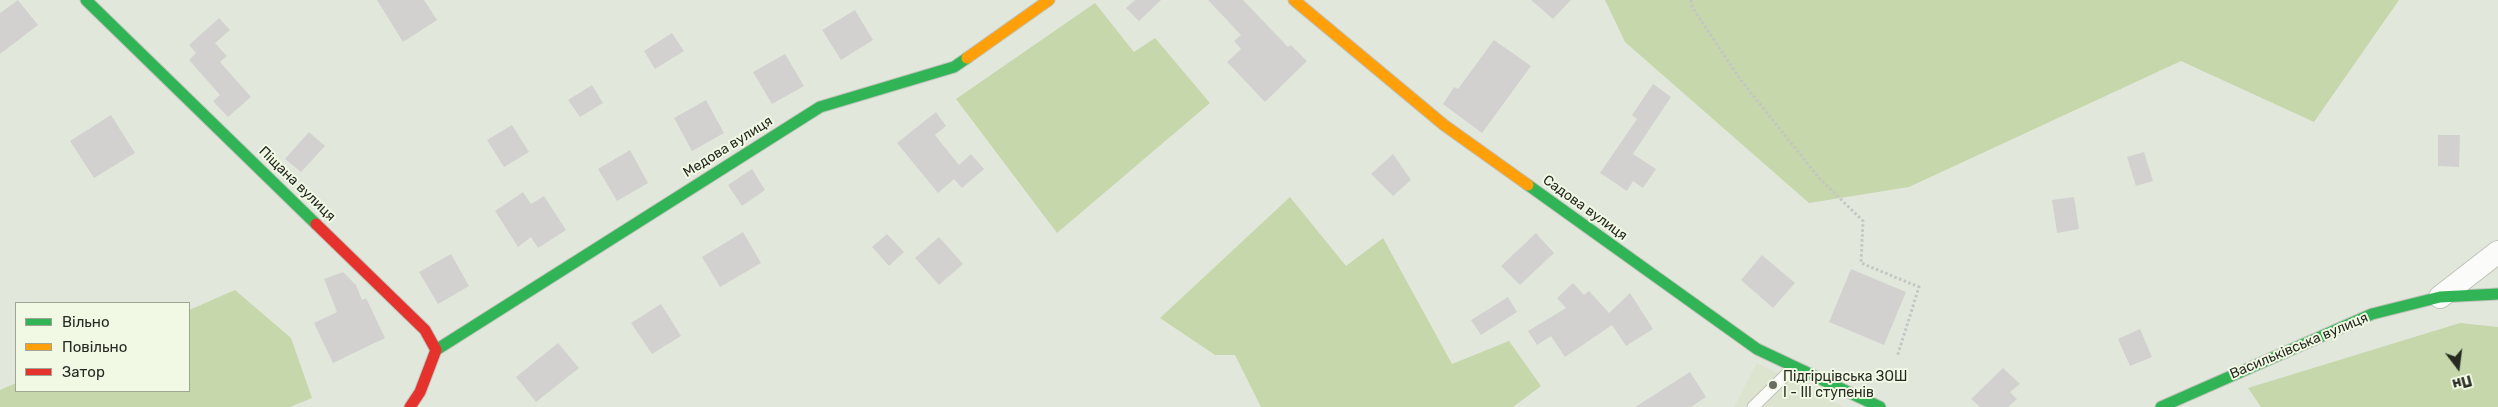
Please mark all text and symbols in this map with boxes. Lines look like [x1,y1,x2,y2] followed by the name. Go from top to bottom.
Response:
[680,113,776,181] street label: Медова вулиця
[255,143,339,225] street label: Піщана вулиця
[1539,172,1631,244] street label: Садова вулиця
[15,302,190,392] legend
[2227,309,2371,383] street label: Васильківська вулиця
[62,313,110,331] text: Вільно
[62,338,127,356] text: Повільно
[2433,342,2483,392] north arrow
[62,363,105,381] text: Затор
[1783,369,1907,402] place label: Підгірцівська ЗОШ І - ІІІ ступенів
[2450,371,2474,393] text: Пн
[1767,379,1779,391] marker: Підгірцівська ЗОШ І - ІІІ ступенів

